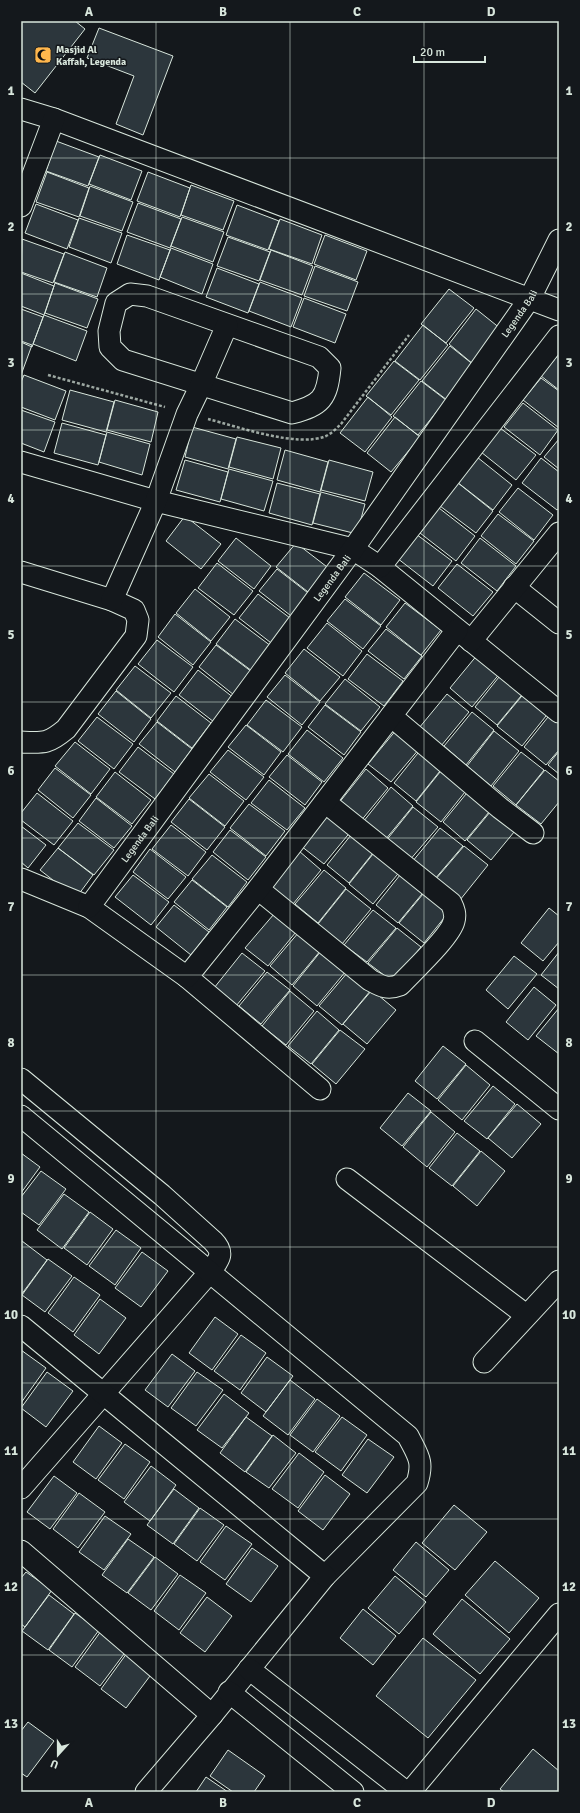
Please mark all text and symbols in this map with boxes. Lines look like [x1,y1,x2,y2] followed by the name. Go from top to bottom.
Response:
[85,4,94,20] text: A
[219,4,227,20] text: B
[353,4,361,20] text: C
[487,4,496,20] text: D
[414,38,485,64] scale bar
[56,44,126,68] place label: Masjid Al Kaffah, Legenda
[33,45,53,65] mosque icon: Masjid Al Kaffah, Legenda
[420,45,445,60] text: 20 m
[7,83,15,99] text: 1
[565,83,573,99] text: 1
[7,219,15,235] text: 2
[565,219,573,235] text: 2
[499,288,540,340] street label: Legenda Bali
[7,355,15,371] text: 3
[565,355,573,371] text: 3
[7,491,15,507] text: 4
[565,491,573,507] text: 4
[311,553,354,604] street label: Legenda Bali
[7,627,15,643] text: 5
[565,627,573,643] text: 5
[7,763,15,779] text: 6
[565,763,573,779] text: 6
[119,813,161,865] street label: Legenda Bali
[7,899,15,915] text: 7
[565,899,573,915] text: 7
[7,1035,15,1051] text: 8
[565,1035,573,1051] text: 8
[7,1171,15,1187] text: 9
[565,1171,573,1187] text: 9
[4,1307,18,1323] text: 10
[562,1307,576,1323] text: 10
[4,1443,18,1459] text: 11
[562,1443,576,1459] text: 11
[4,1579,18,1595] text: 12
[562,1579,576,1595] text: 12
[4,1716,18,1732] text: 13
[562,1716,576,1732] text: 13
[38,1735,78,1775] north arrow
[49,1756,60,1771] text: U
[85,1795,94,1811] text: A
[219,1795,227,1811] text: B
[353,1795,361,1811] text: C
[487,1795,496,1811] text: D

